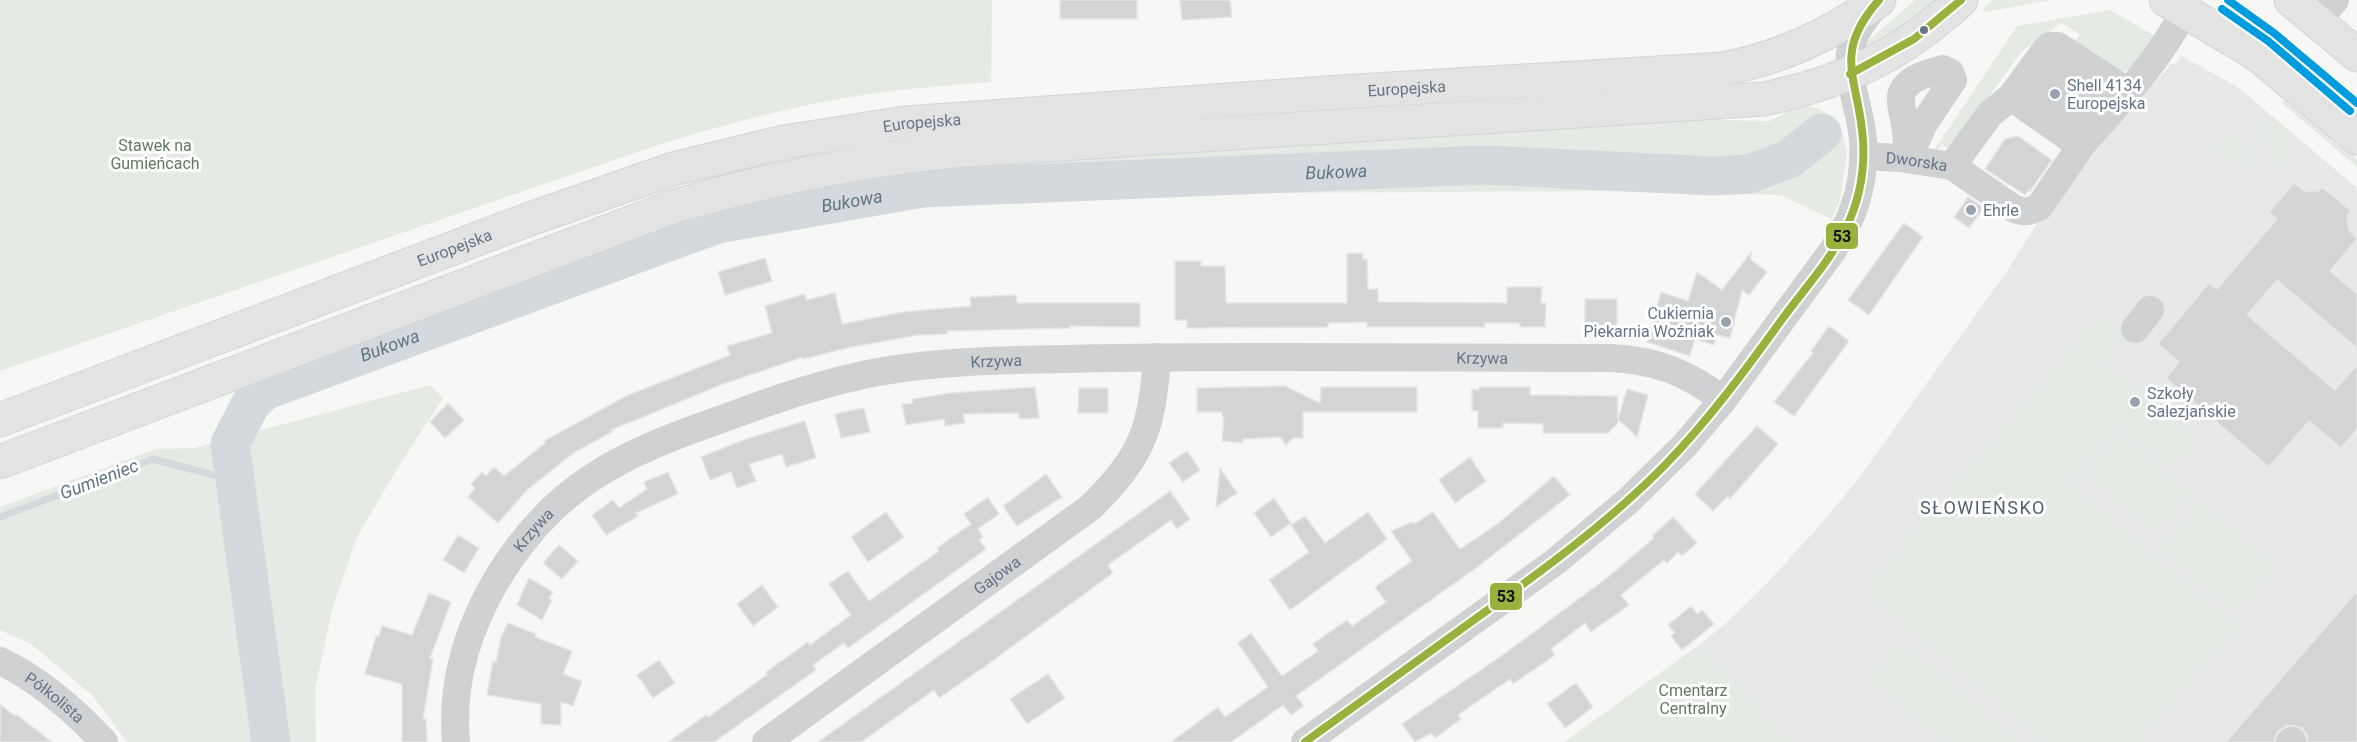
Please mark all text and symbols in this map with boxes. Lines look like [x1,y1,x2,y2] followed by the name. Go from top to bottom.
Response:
[1918,24,1930,36] unlabelled marker
[1367,76,1447,100] street label: Europejska
[2067,76,2146,113] place label: Shell 4134 Europejska
[2048,87,2062,101] marker: Shell 4134 Europejska
[881,110,962,136] street label: Europejska
[110,136,200,173] park label: Stawek na Gumieńcach
[1885,148,1949,175] street label: Dworska
[1305,159,1368,183] water label: Bukowa
[819,185,884,216] water label: Bukowa
[1983,201,2019,220] place label: Ehrle
[1964,203,1978,217] marker: Ehrle
[1825,222,1859,250] line badge: 53
[414,225,494,270] street label: Europejska
[1833,227,1851,246] text: 53
[1583,304,1715,341] place label: Cukiernia Piekarnia Woźniak
[1719,315,1733,329] marker: Cukiernia Piekarnia Woźniak
[357,324,422,365] water label: Bukowa
[1456,348,1508,367] street label: Krzywa
[970,350,1022,371] street label: Krzywa
[2147,384,2236,421] place label: Szkoły Salezjańskie
[2128,395,2142,409] marker: Szkoły Salezjańskie
[57,454,141,504] water label: Gumieniec
[1920,497,2046,518] district label: SŁOWIEŃSKO
[509,504,557,555] street label: Krzywa
[970,552,1024,598] street label: Gajowa
[1489,582,1523,611] line badge: 53
[1497,587,1515,606] text: 53
[22,668,89,727] street label: Półkolista
[1658,681,1728,718] park label: Cmentarz Centralny

